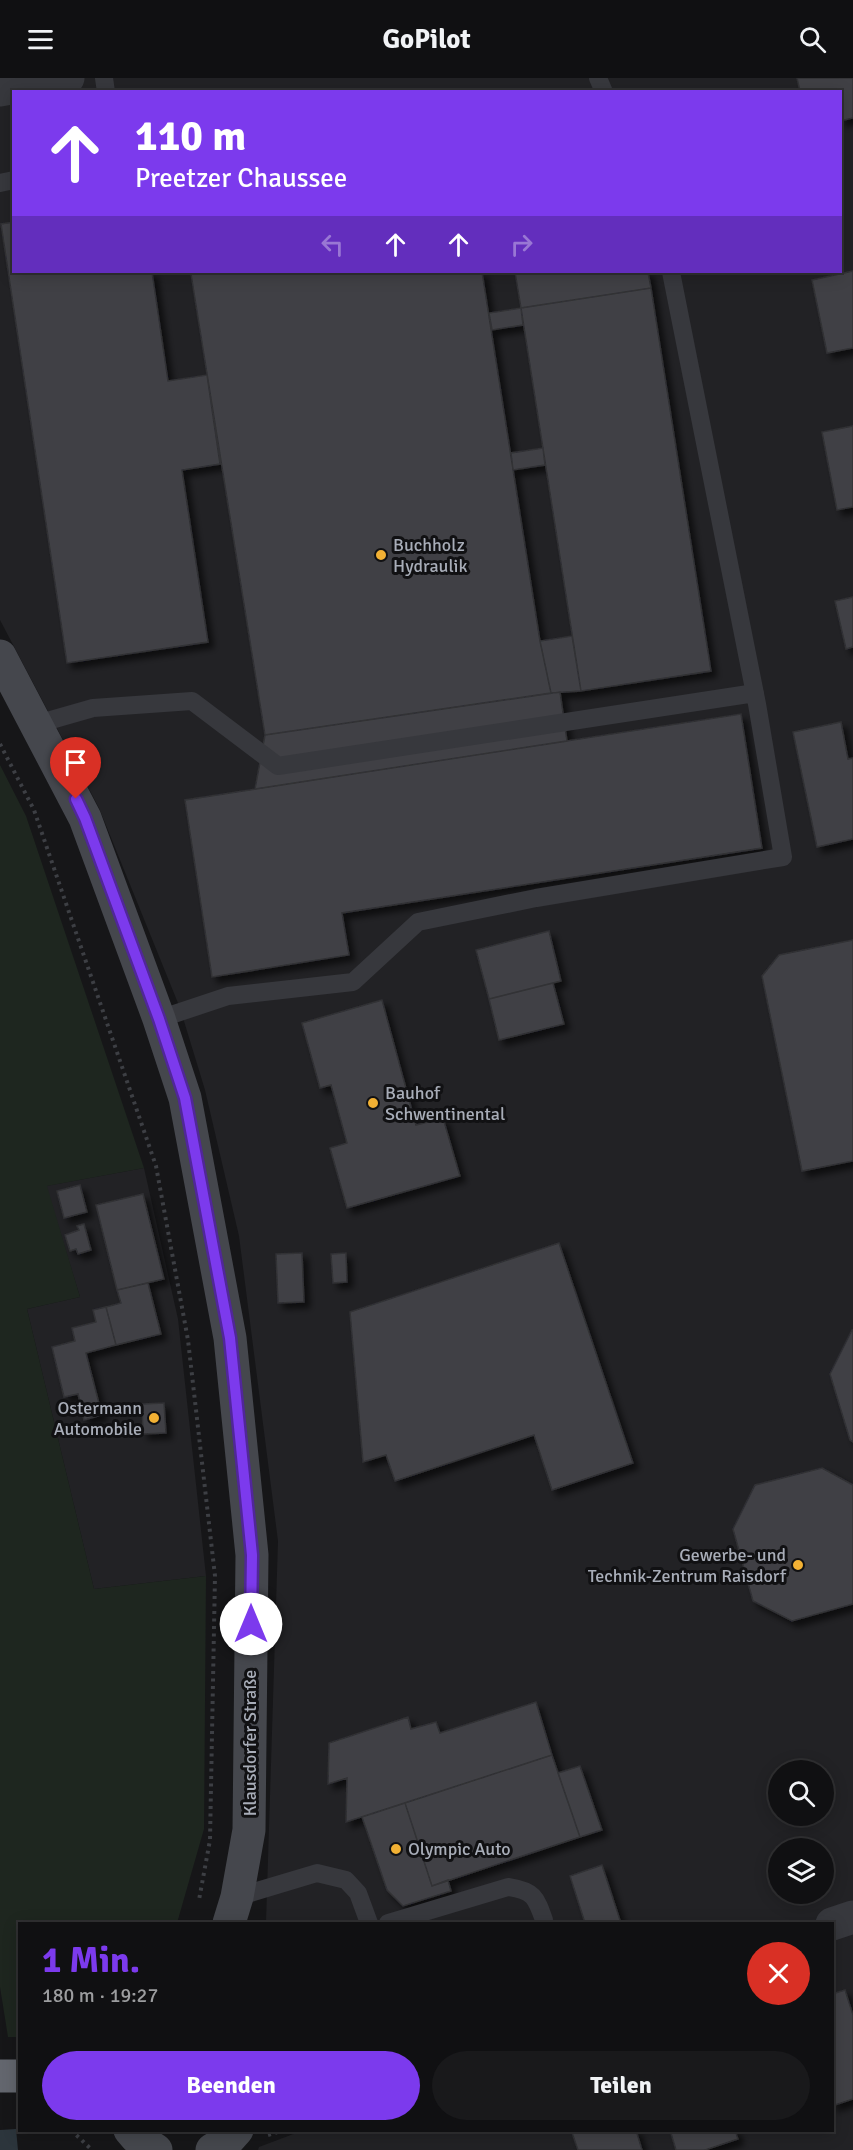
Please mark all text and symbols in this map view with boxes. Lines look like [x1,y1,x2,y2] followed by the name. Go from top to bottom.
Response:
[24,23,57,56] icon: menu
[382,23,471,56] text: GoPilot
[796,23,829,56] icon: search
[135,111,246,162] text: 110 m
[36,114,114,192] icon: ahead
[135,162,347,195] text: Preetzer Chaussee
[316,228,349,261] icon: left
[379,228,412,261] icon: ahead
[442,228,475,261] icon: ahead
[505,228,538,261] icon: right
[393,534,468,577] place label: Buchholz Hydraulik
[374,548,388,562] marker: Buchholz Hydraulik
[50,737,101,799] pin
[59,746,92,779] icon: arrive
[385,1082,505,1125] place label: Bauhof Schwentinental
[366,1096,380,1110] marker: Bauhof Schwentinental
[54,1397,142,1440] place label: Ostermann Automobile
[147,1411,161,1425] marker: Ostermann Automobile
[588,1544,787,1587] place label: Gewerbe- und Technik-Zentrum Raisdorf
[791,1558,805,1572] marker: Gewerbe- und Technik-Zentrum Raisdorf
[219,1592,283,1656] position arrow
[239,1670,261,1816] street label: Klausdorfer Straße
[768,1760,834,1904] map controls
[768,1760,834,1826] button: search
[408,1838,511,1860] place label: Olympic Auto
[768,1838,834,1904] button: layers
[389,1842,403,1856] marker: Olympic Auto
[42,1938,140,1983] text: 1 Min.
[747,1942,810,2005] button: close
[42,1983,158,2008] text: 180 m · 19:27
[42,2051,420,2120] button: Beenden
[432,2051,810,2120] button: Teilen

